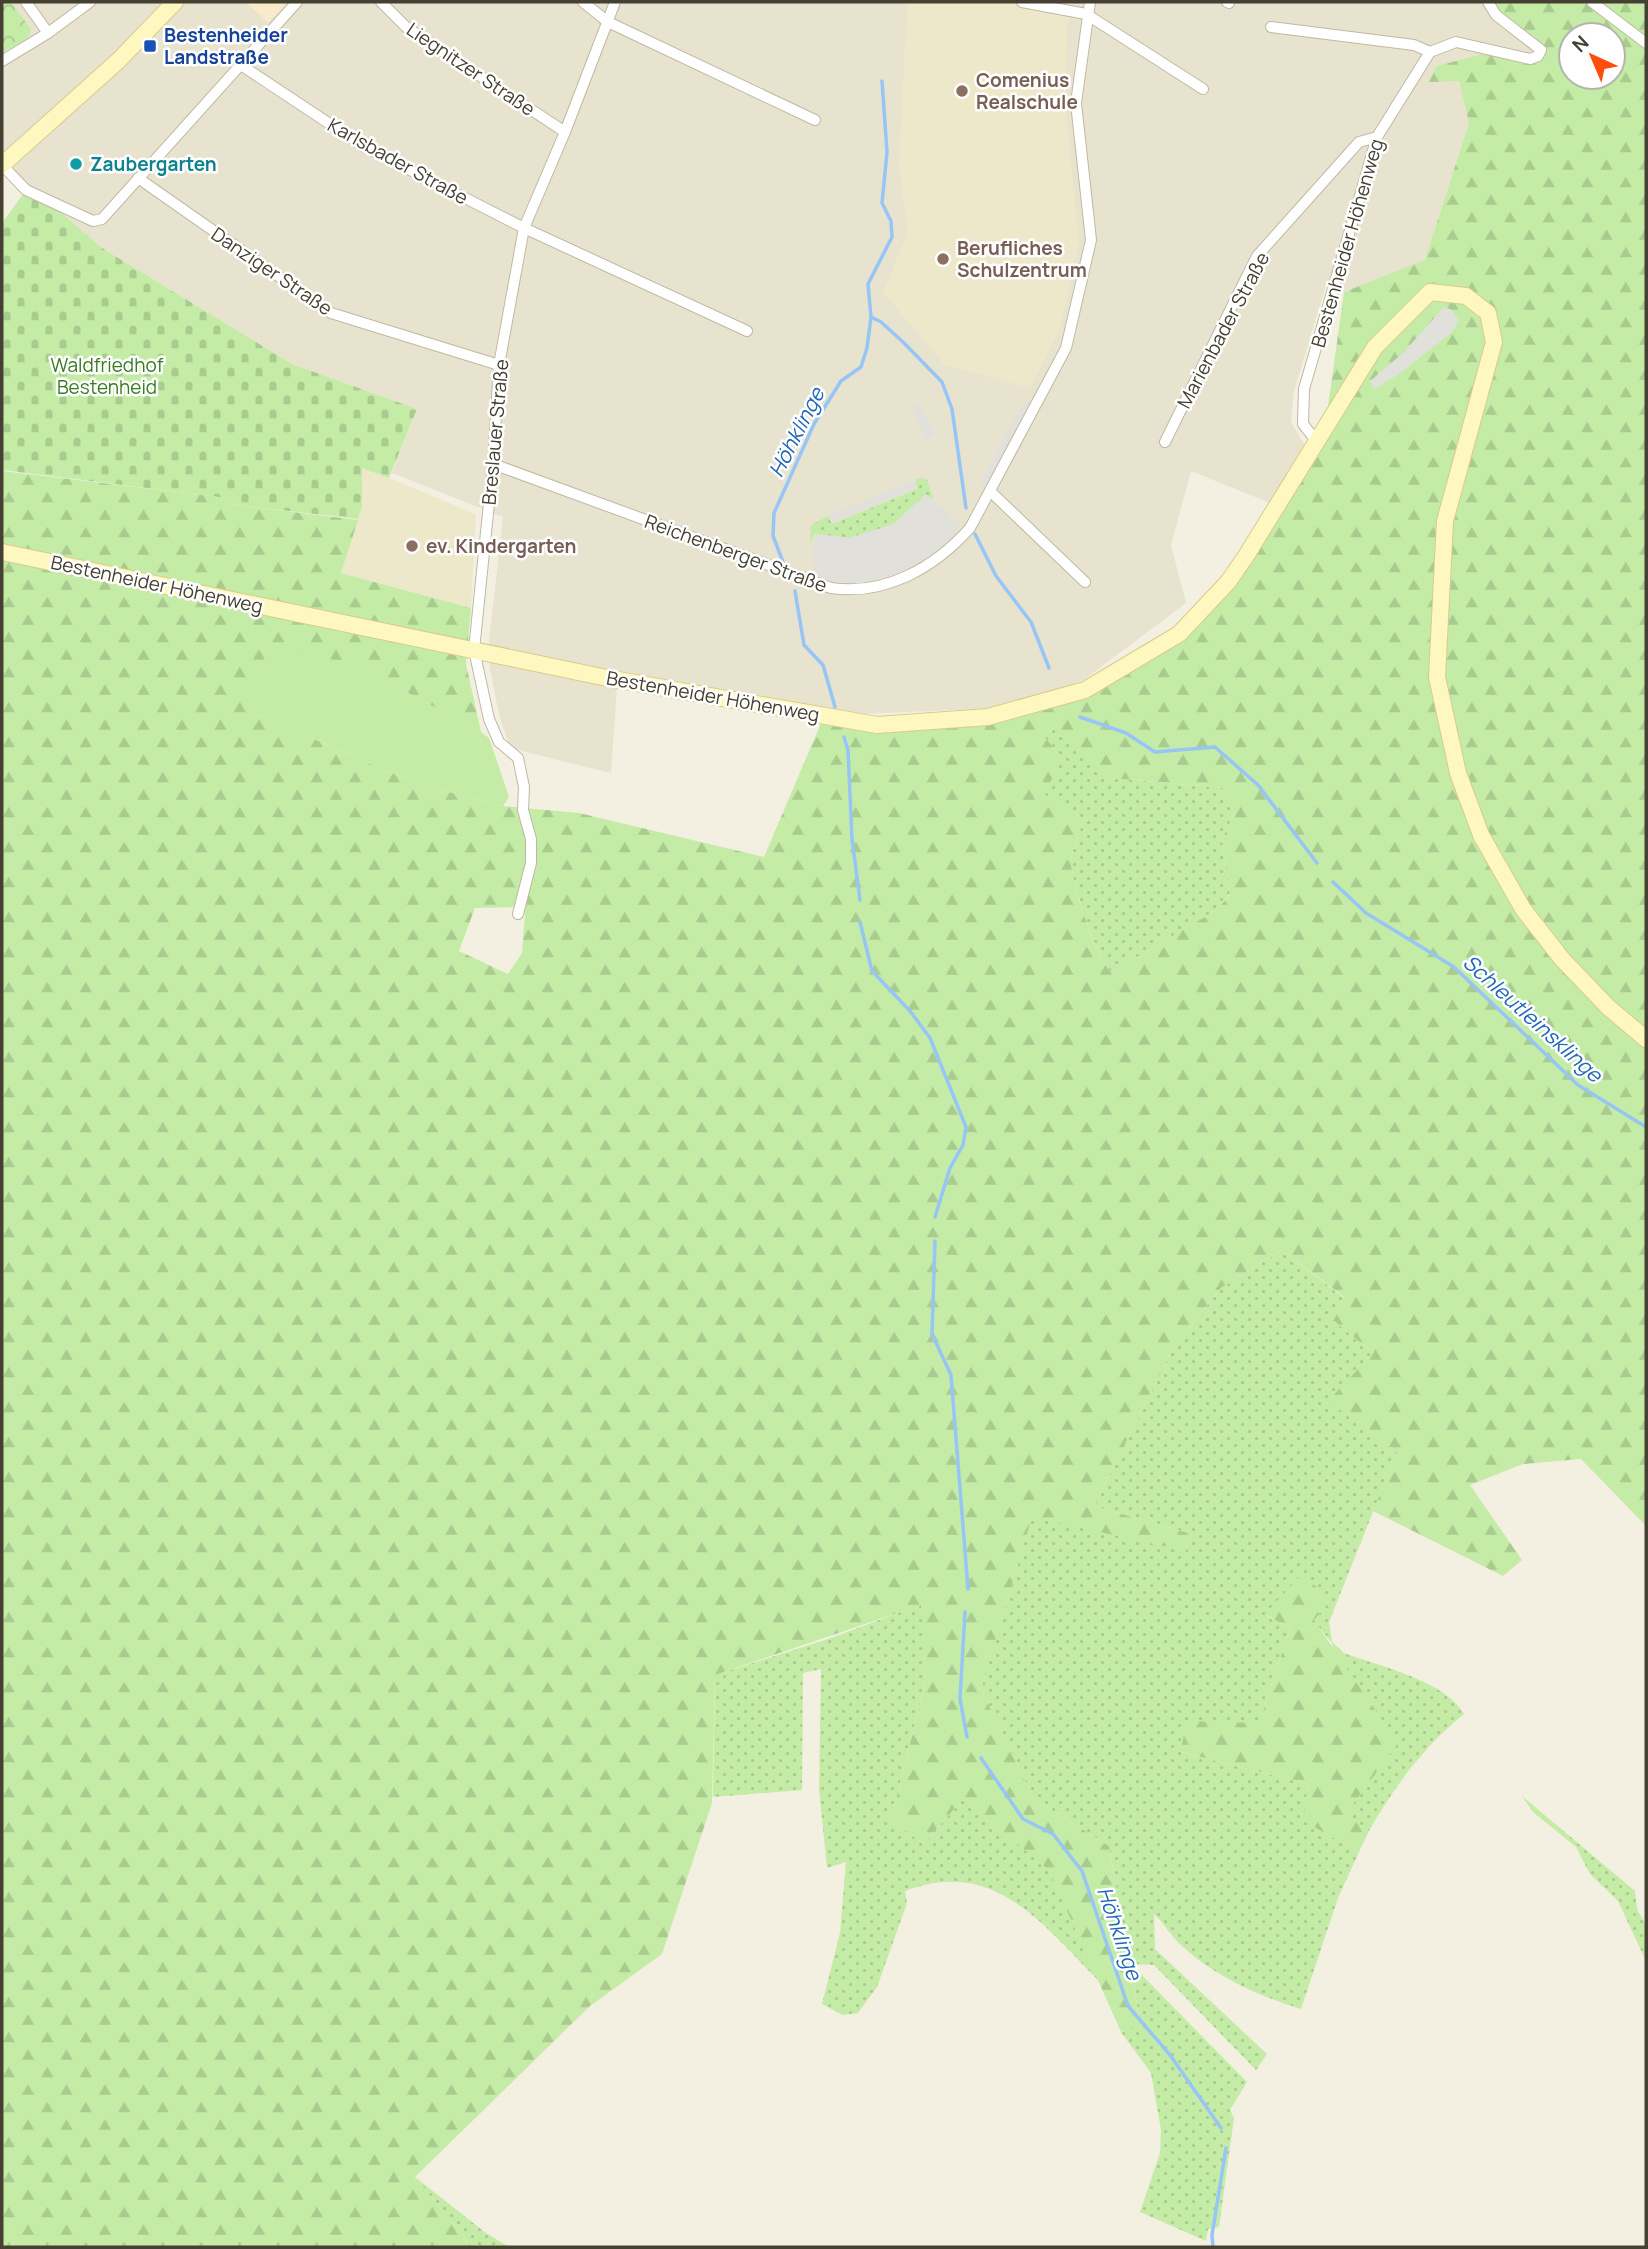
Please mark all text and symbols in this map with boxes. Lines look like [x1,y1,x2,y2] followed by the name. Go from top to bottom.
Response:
[402,16,540,122] street label: Liegnitzer Straße
[1557,21,1627,91] north arrow
[164,22,288,70] place label: Bestenheider Landstraße
[1566,30,1594,58] text: N
[142,38,158,54] marker: Bestenheider Landstraße
[976,67,1078,115] place label: Comenius Realschule
[954,83,970,99] marker: Comenius Realschule
[323,112,473,210] street label: Karlsbader Straße
[1305,136,1389,350] street label: Bestenheider Höhenweg
[90,151,217,177] place label: Zaubergarten
[68,156,84,172] marker: Zaubergarten
[206,221,338,321] street label: Danziger Straße
[957,235,1087,283] place label: Berufliches Schulzentrum
[1171,247,1275,413] street label: Marienbader Straße
[935,251,951,267] marker: Berufliches Schulzentrum
[51,352,164,400] park label: Waldfriedhof Bestenheid
[476,358,514,506] street label: Breslauer Straße
[762,381,831,481] water label: Höhklinge
[641,508,831,598] street label: Reichenberger Straße
[426,533,576,559] place label: ev. Kindergarten
[404,538,420,554] marker: ev. Kindergarten
[49,549,265,619] street label: Bestenheider Höhenweg
[604,664,822,728] street label: Bestenheider Höhenweg
[1457,948,1610,1089] water label: Schleutleinsklinge
[1091,1883,1150,1985] water label: Höhklinge

